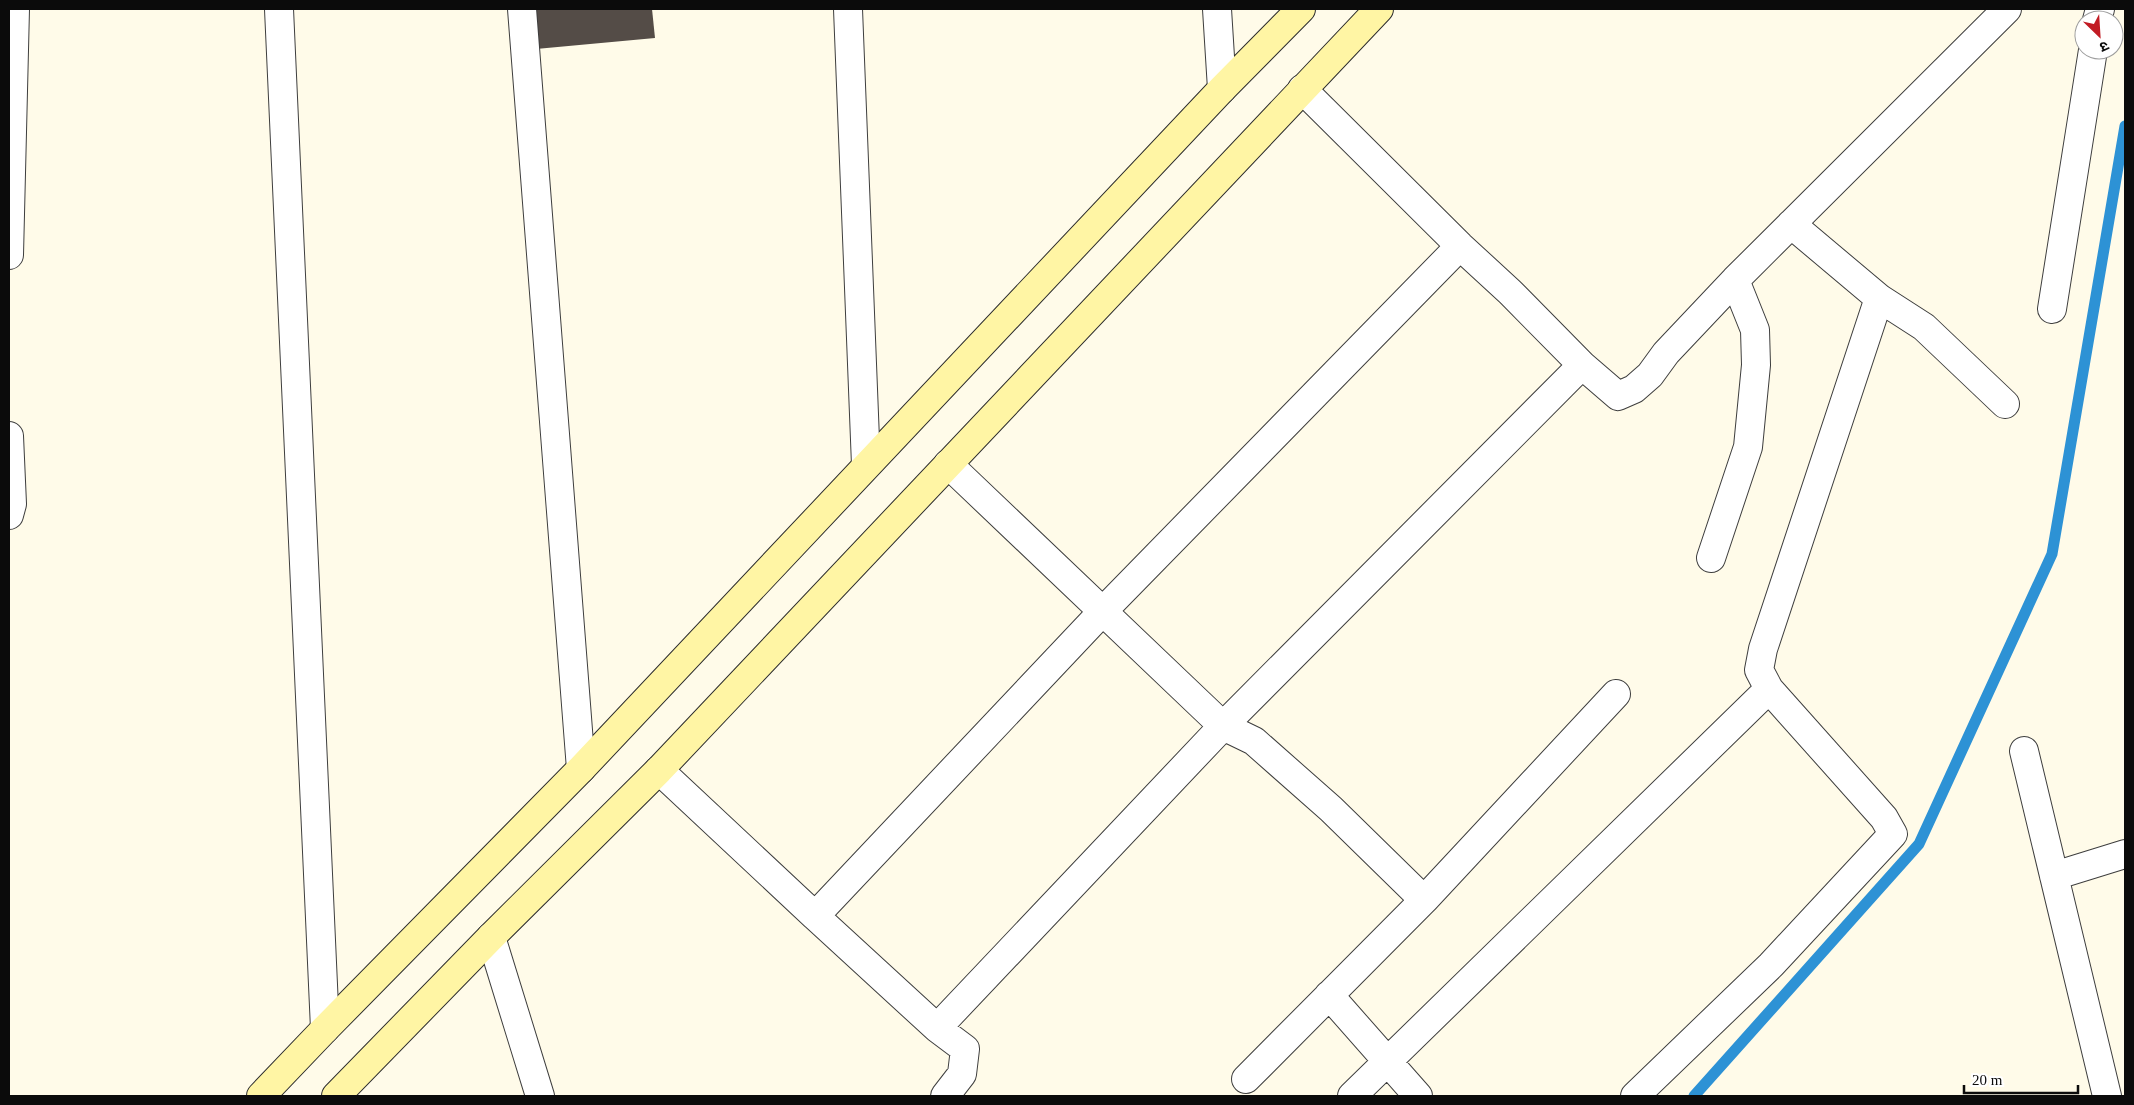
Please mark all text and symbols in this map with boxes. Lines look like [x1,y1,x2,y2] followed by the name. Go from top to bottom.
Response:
[2074,10,2124,60] north arrow
[2097,38,2111,55] text: उ
[1964,1062,2078,1094] scale bar
[1972,1072,2003,1088] text: 20 m

